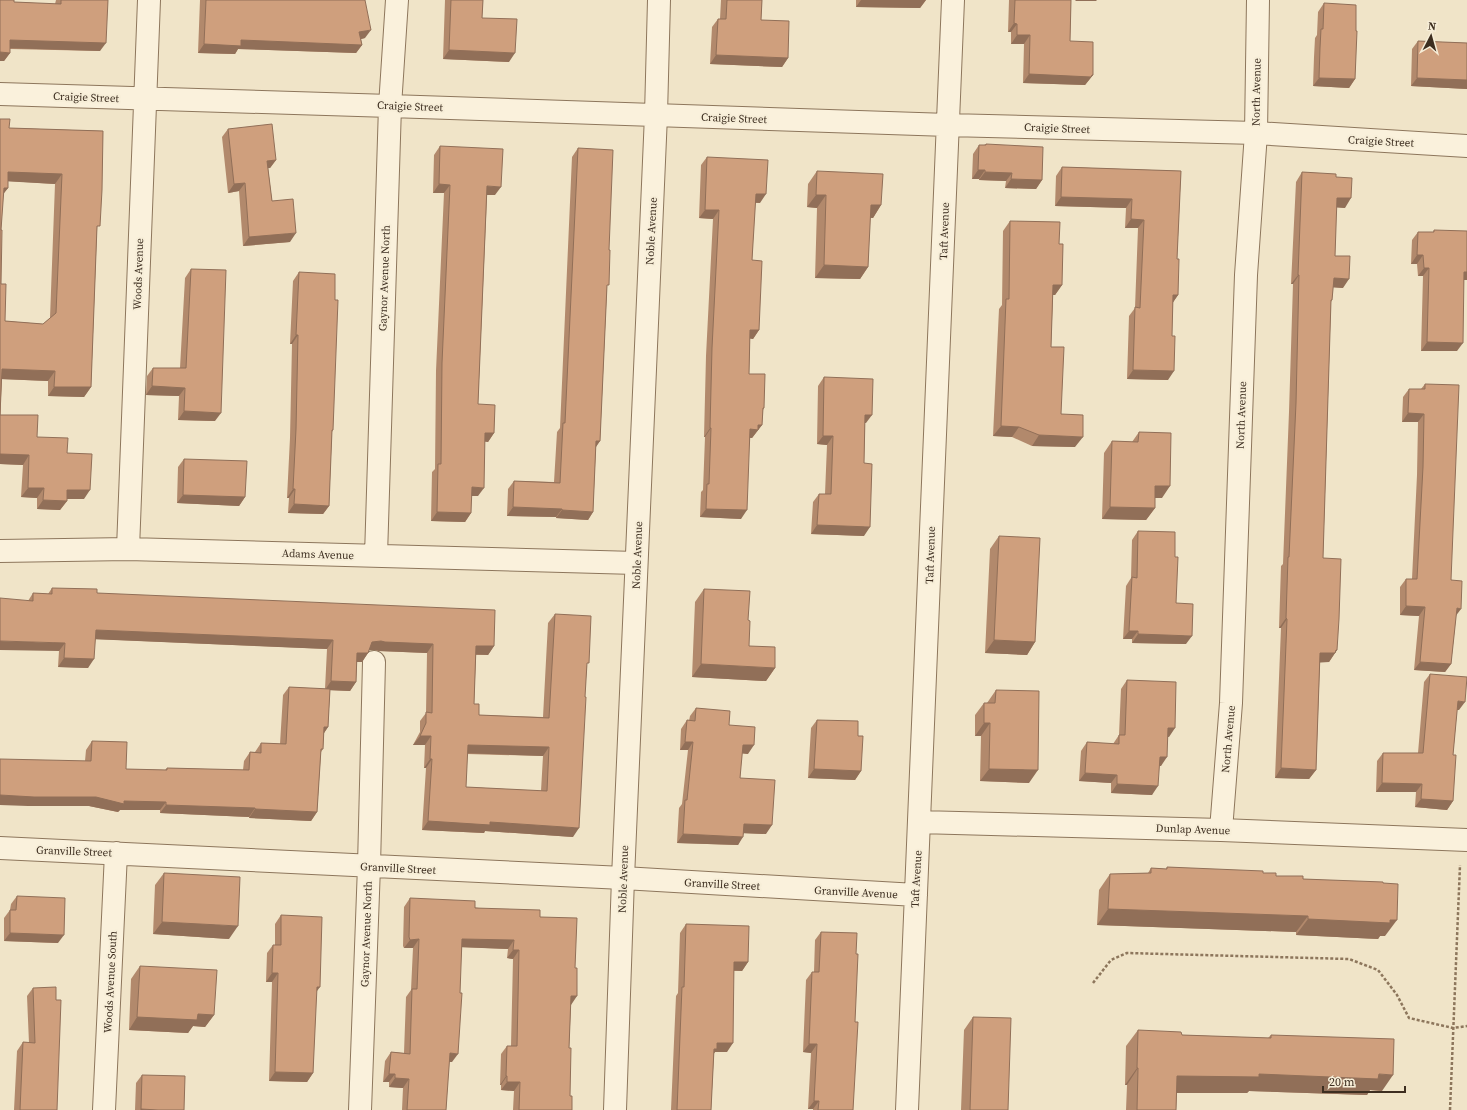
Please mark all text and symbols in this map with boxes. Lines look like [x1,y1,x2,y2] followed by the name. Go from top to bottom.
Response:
[1411,16,1451,56] north arrow
[1427,19,1437,34] text: N
[1248,58,1265,126] street label: North Avenue
[53,89,120,106] street label: Craigie Street
[377,98,444,115] street label: Craigie Street
[701,110,768,127] street label: Craigie Street
[1024,120,1091,137] street label: Craigie Street
[1348,132,1415,151] street label: Craigie Street
[642,196,661,265] street label: Noble Avenue
[936,202,953,260] street label: Taft Avenue
[375,224,394,331] street label: Gaynor Avenue North
[130,238,147,310] street label: Woods Avenue
[1233,381,1250,449] street label: North Avenue
[629,521,646,589] street label: Noble Avenue
[922,526,939,584] street label: Taft Avenue
[282,546,355,563] street label: Adams Avenue
[1218,704,1239,773] street label: North Avenue
[1155,821,1231,838] street label: Dunlap Avenue
[36,843,113,860] street label: Granville Street
[615,845,632,913] street label: Noble Avenue
[908,850,926,908] street label: Taft Avenue
[360,859,437,878] street label: Granville Street
[684,875,761,894] street label: Granville Street
[357,880,376,987] street label: Gaynor Avenue North
[814,883,898,902] street label: Granville Avenue
[100,930,121,1033] street label: Woods Avenue South
[1323,1068,1405,1094] scale bar
[1329,1074,1355,1090] text: 20 m

